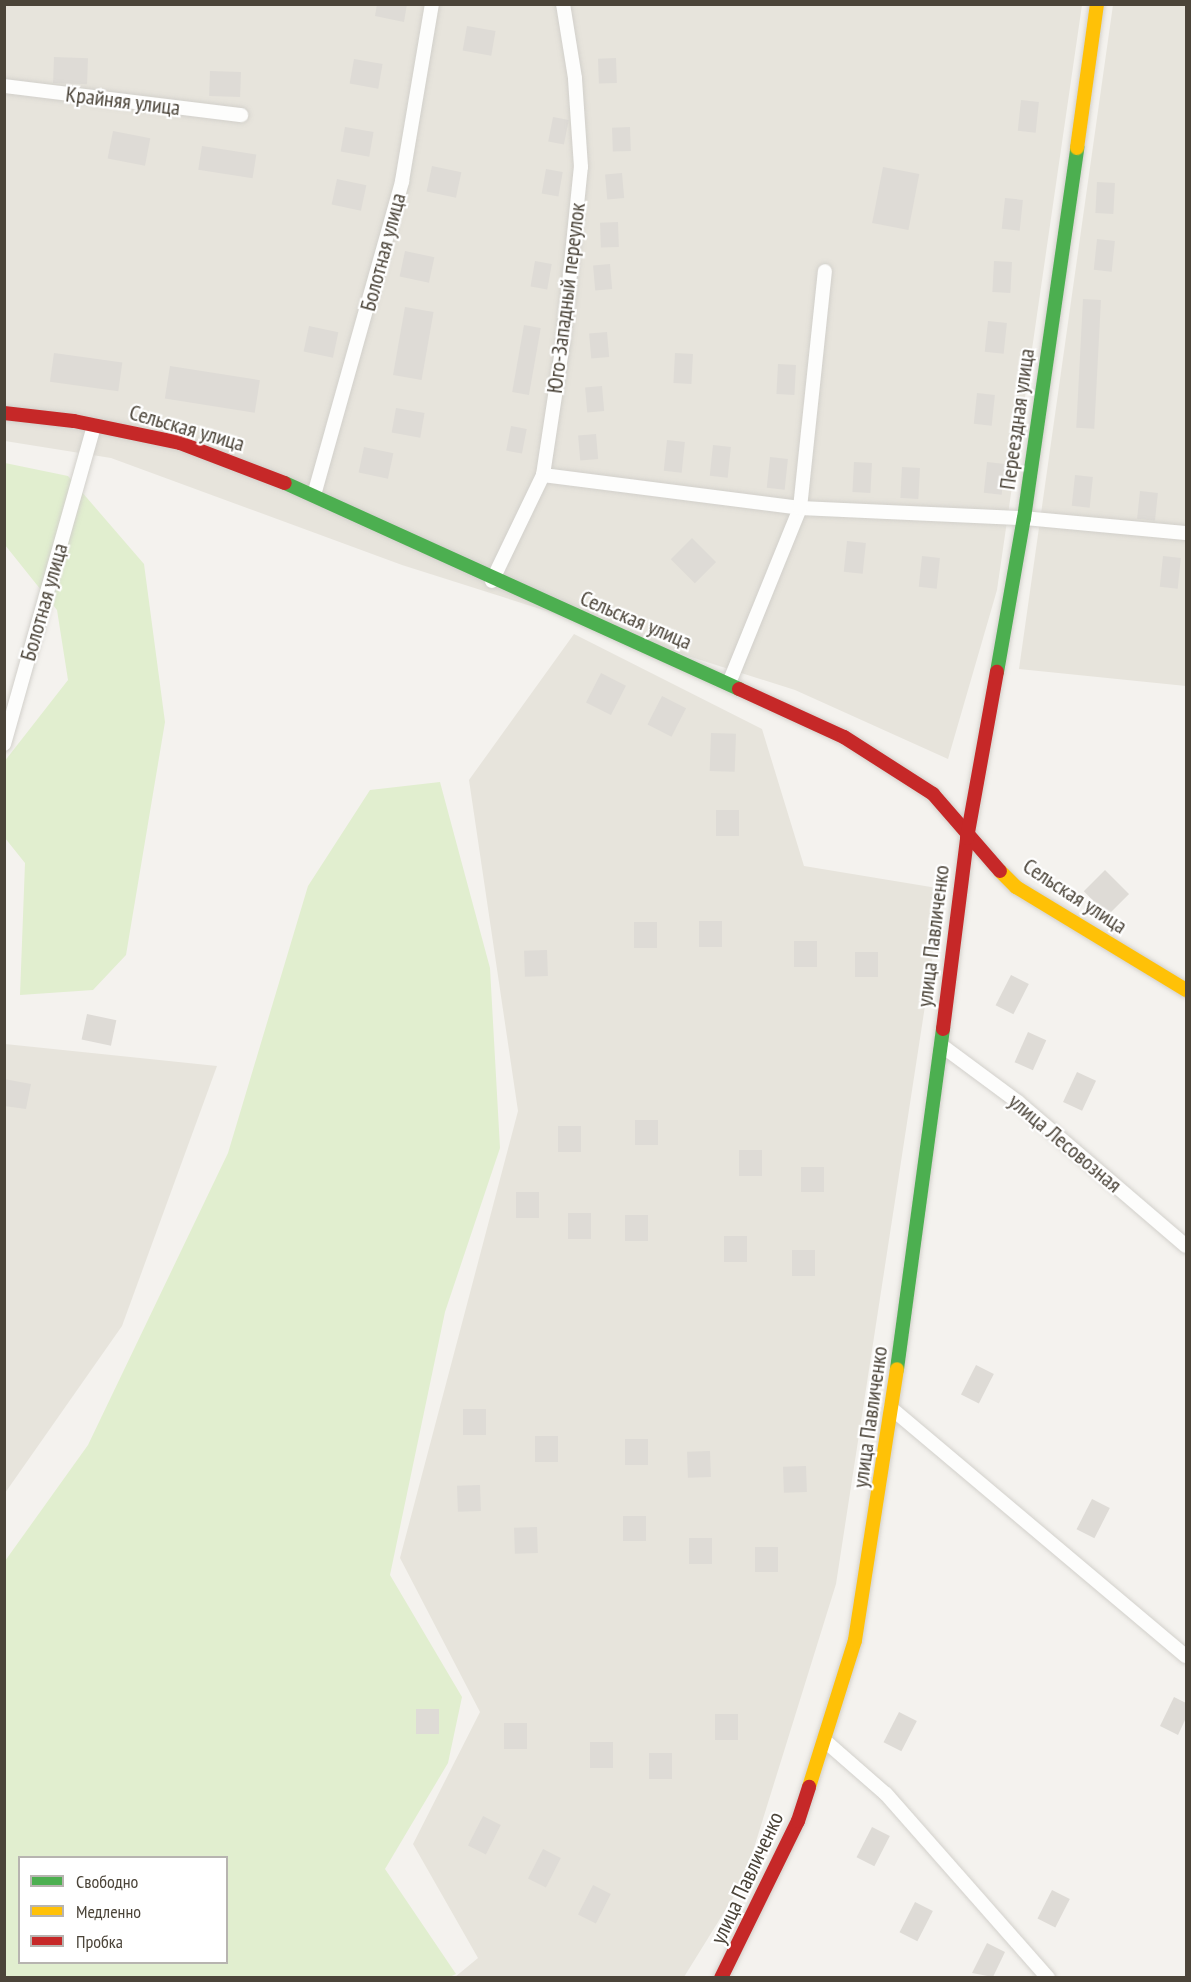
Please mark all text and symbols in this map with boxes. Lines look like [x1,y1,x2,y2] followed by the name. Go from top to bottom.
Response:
[64,81,182,121] street label: Крайняя улица
[355,190,411,314] street label: Болотная улица
[541,201,591,395] street label: Юго-Западный переулок
[994,347,1040,491] street label: Переездная улица
[126,399,248,457] street label: Сельская улица
[15,540,73,664] street label: Болотная улица
[576,585,696,655] street label: Сельская улица
[1018,853,1132,939] street label: Сельская улица
[911,864,955,1008] street label: улица Павличенко
[1003,1088,1127,1198] street label: улица Лесовозная
[847,1344,893,1490] street label: улица Павличенко
[705,1808,789,1948] street label: улица Павличенко
[18,1856,228,1964] legend
[76,1870,138,1893] text: Свободно
[76,1900,141,1923] text: Медленно
[76,1930,123,1953] text: Пробка

